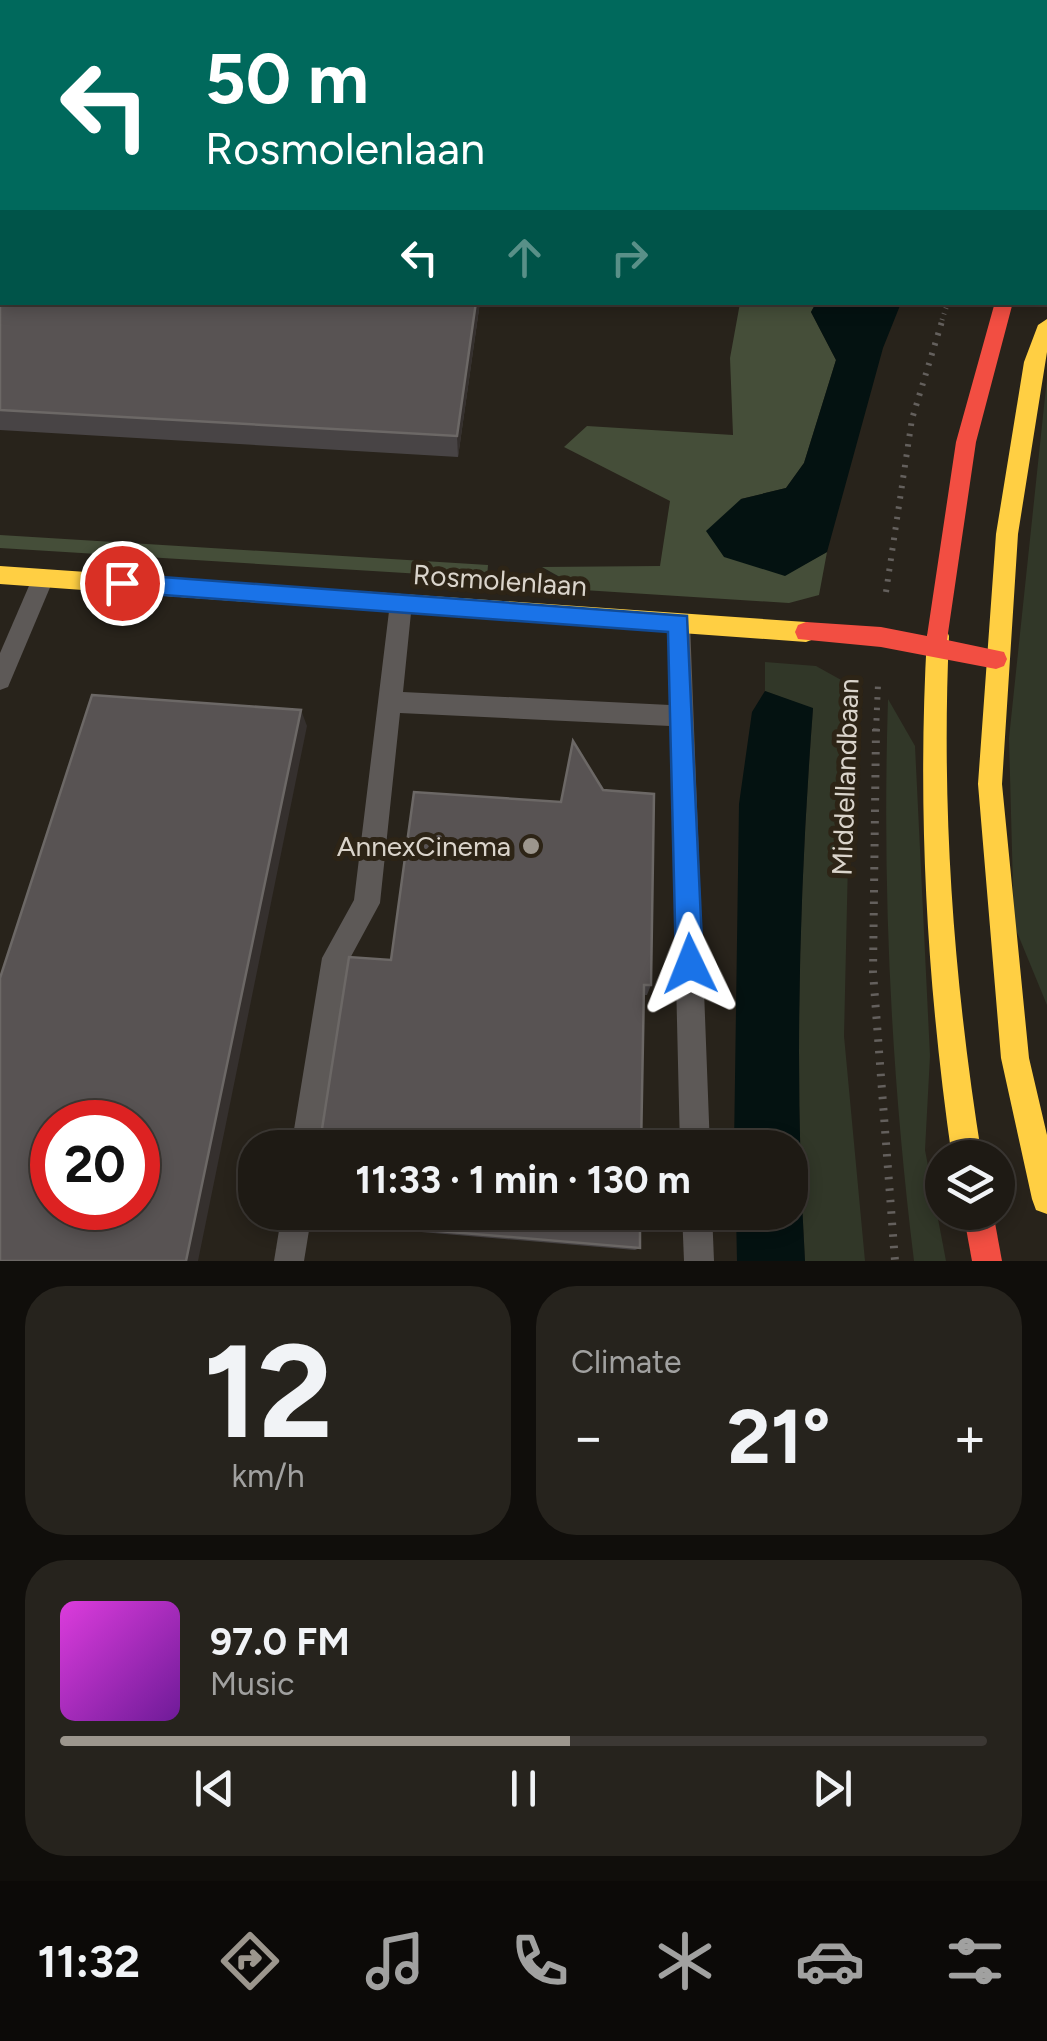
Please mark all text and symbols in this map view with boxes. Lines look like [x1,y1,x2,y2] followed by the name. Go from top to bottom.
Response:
[205,36,369,121] text: 50 m
[40,40,170,170] icon: left
[205,121,485,175] text: Rosmolenlaan
[392,230,447,285] icon: left
[497,230,552,285] icon: ahead
[602,230,657,285] icon: right
[80,541,165,626] pin
[95,556,150,611] icon: arrive
[412,557,588,603] street label: Rosmolenlaan
[825,678,865,876] street label: Middellandbaan
[337,829,511,863] place label: AnnexCinema
[520,835,542,857] marker: AnnexCinema
[638,912,742,1016] position arrow
[30,1100,160,1230] speed limit sign: 20
[925,1140,1015,1230] map controls
[925,1140,1015,1230] button: layers
[355,1157,691,1203] text: 11:33 · 1 min · 130 m
[203,1314,333,1470] text: 12
[571,1343,682,1381] text: Climate
[727,1392,831,1482] text: 21°
[571,1404,605,1470] text: −
[953,1404,987,1470] text: +
[231,1457,305,1495] text: km/h
[210,1619,350,1665] text: 97.0 FM
[210,1665,295,1703] text: Music
[187,1761,242,1816] icon: previous
[496,1761,551,1816] icon: pause
[805,1761,860,1816] icon: next
[215,1926,285,1996] icon: directions
[360,1926,430,1996] icon: music
[505,1926,575,1996] icon: phone
[650,1926,720,1996] icon: climate
[795,1926,865,1996] icon: car
[940,1926,1010,1996] icon: filters
[37,1934,140,1988] text: 11:32

